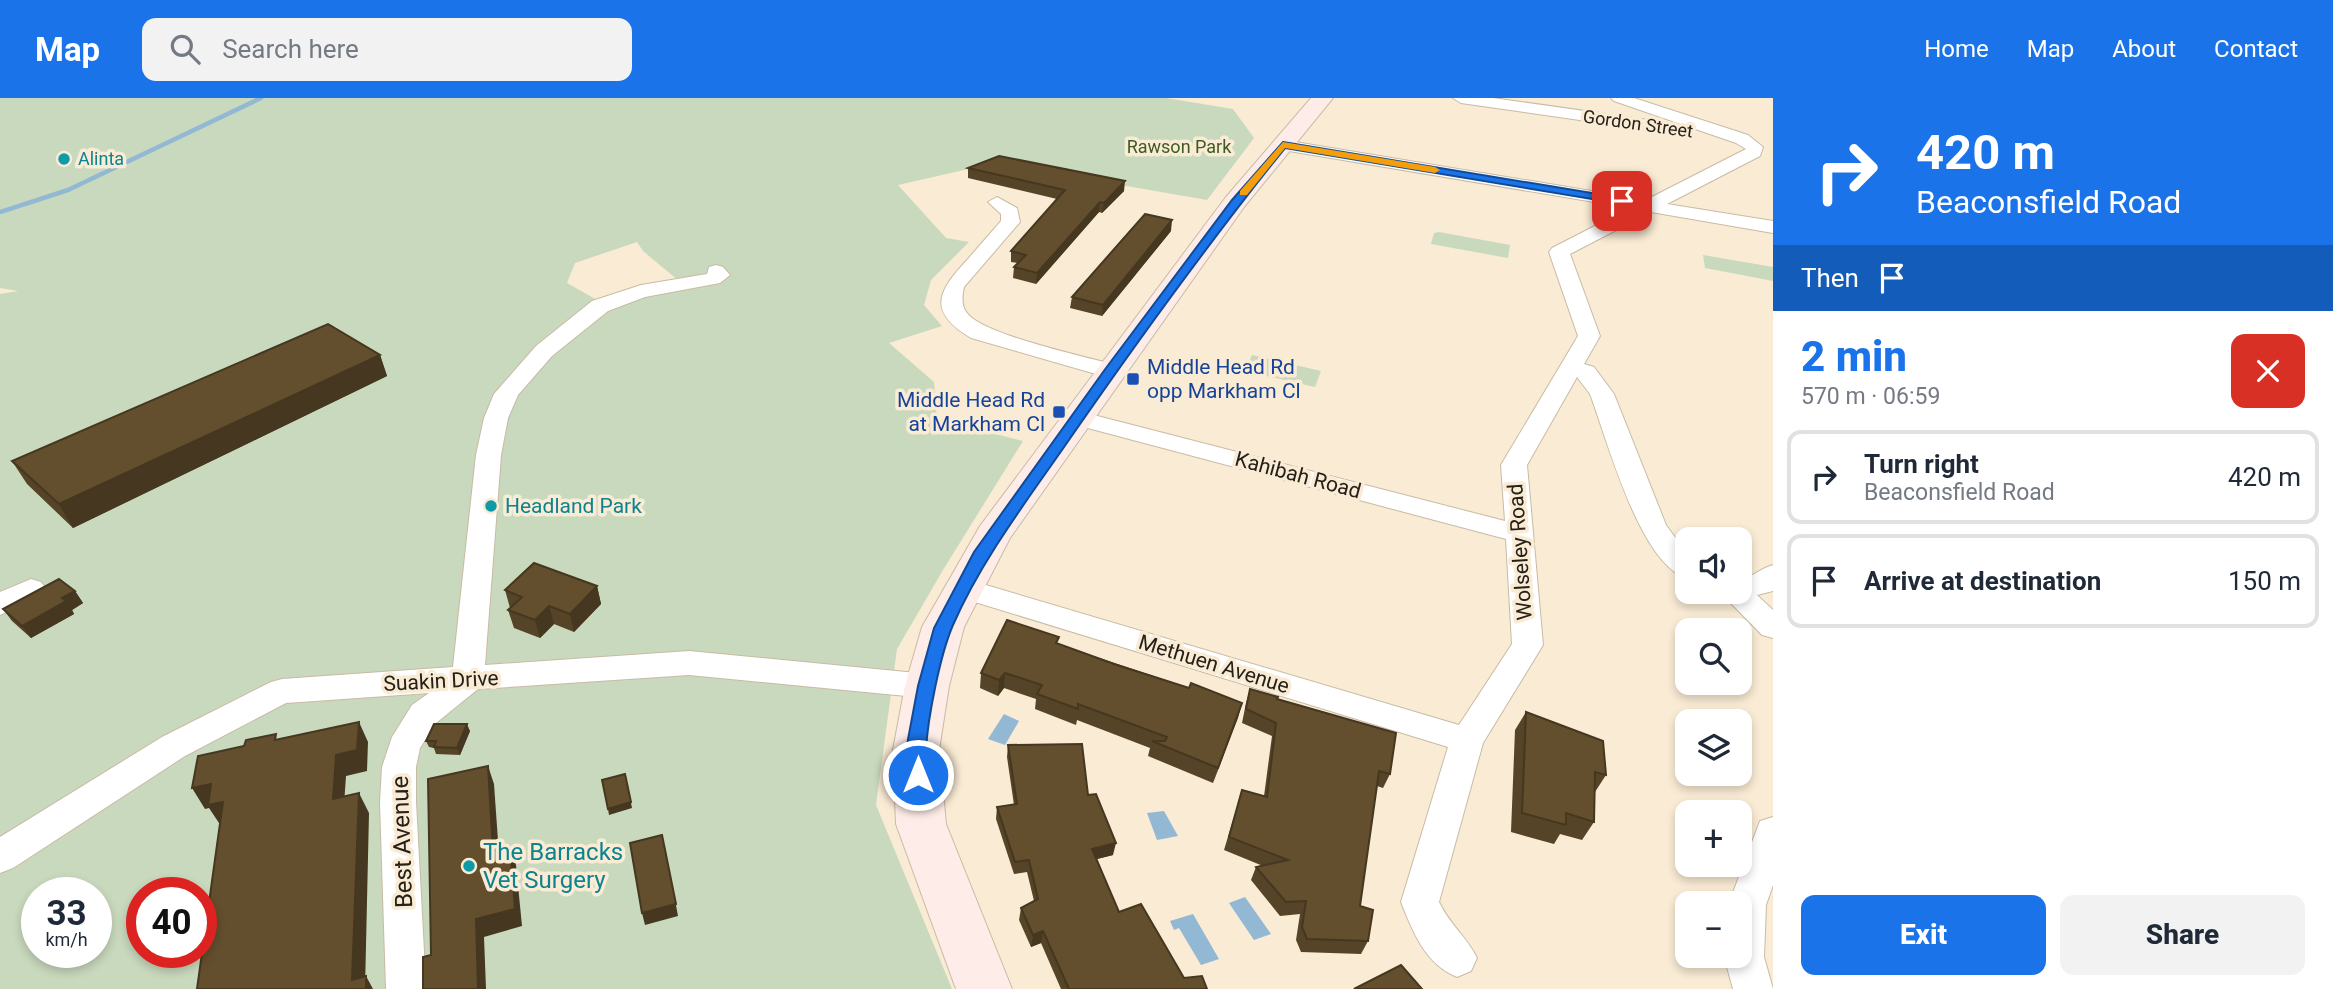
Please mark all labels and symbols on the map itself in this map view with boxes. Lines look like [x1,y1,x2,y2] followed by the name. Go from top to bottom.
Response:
[1582,105,1694,142] street label: Gordon Street
[1127,136,1232,157] park label: Rawson Park
[78,148,124,169] place label: Alinta
[56,151,72,167] marker: Alinta
[1592,171,1652,231] pin
[1147,355,1301,403] place label: Middle Head Rd opp Markham Cl
[1125,371,1141,387] marker: Middle Head Rd opp Markham Cl
[897,388,1045,436] place label: Middle Head Rd at Markham Cl
[1051,404,1067,420] marker: Middle Head Rd at Markham Cl
[1232,447,1364,503] street label: Kahibah Road
[1503,483,1537,621] street label: Wolseley Road
[505,494,642,518] place label: Headland Park
[483,498,499,514] marker: Headland Park
[1136,630,1292,698] street label: Methuen Avenue
[383,666,499,696] street label: Suakin Drive
[881,738,955,812] position arrow
[386,775,418,909] street label: Best Avenue
[483,838,623,894] place label: The Barracks Vet Surgery
[461,858,477,874] marker: The Barracks Vet Surgery
[126,877,217,968] speed limit sign: 40

